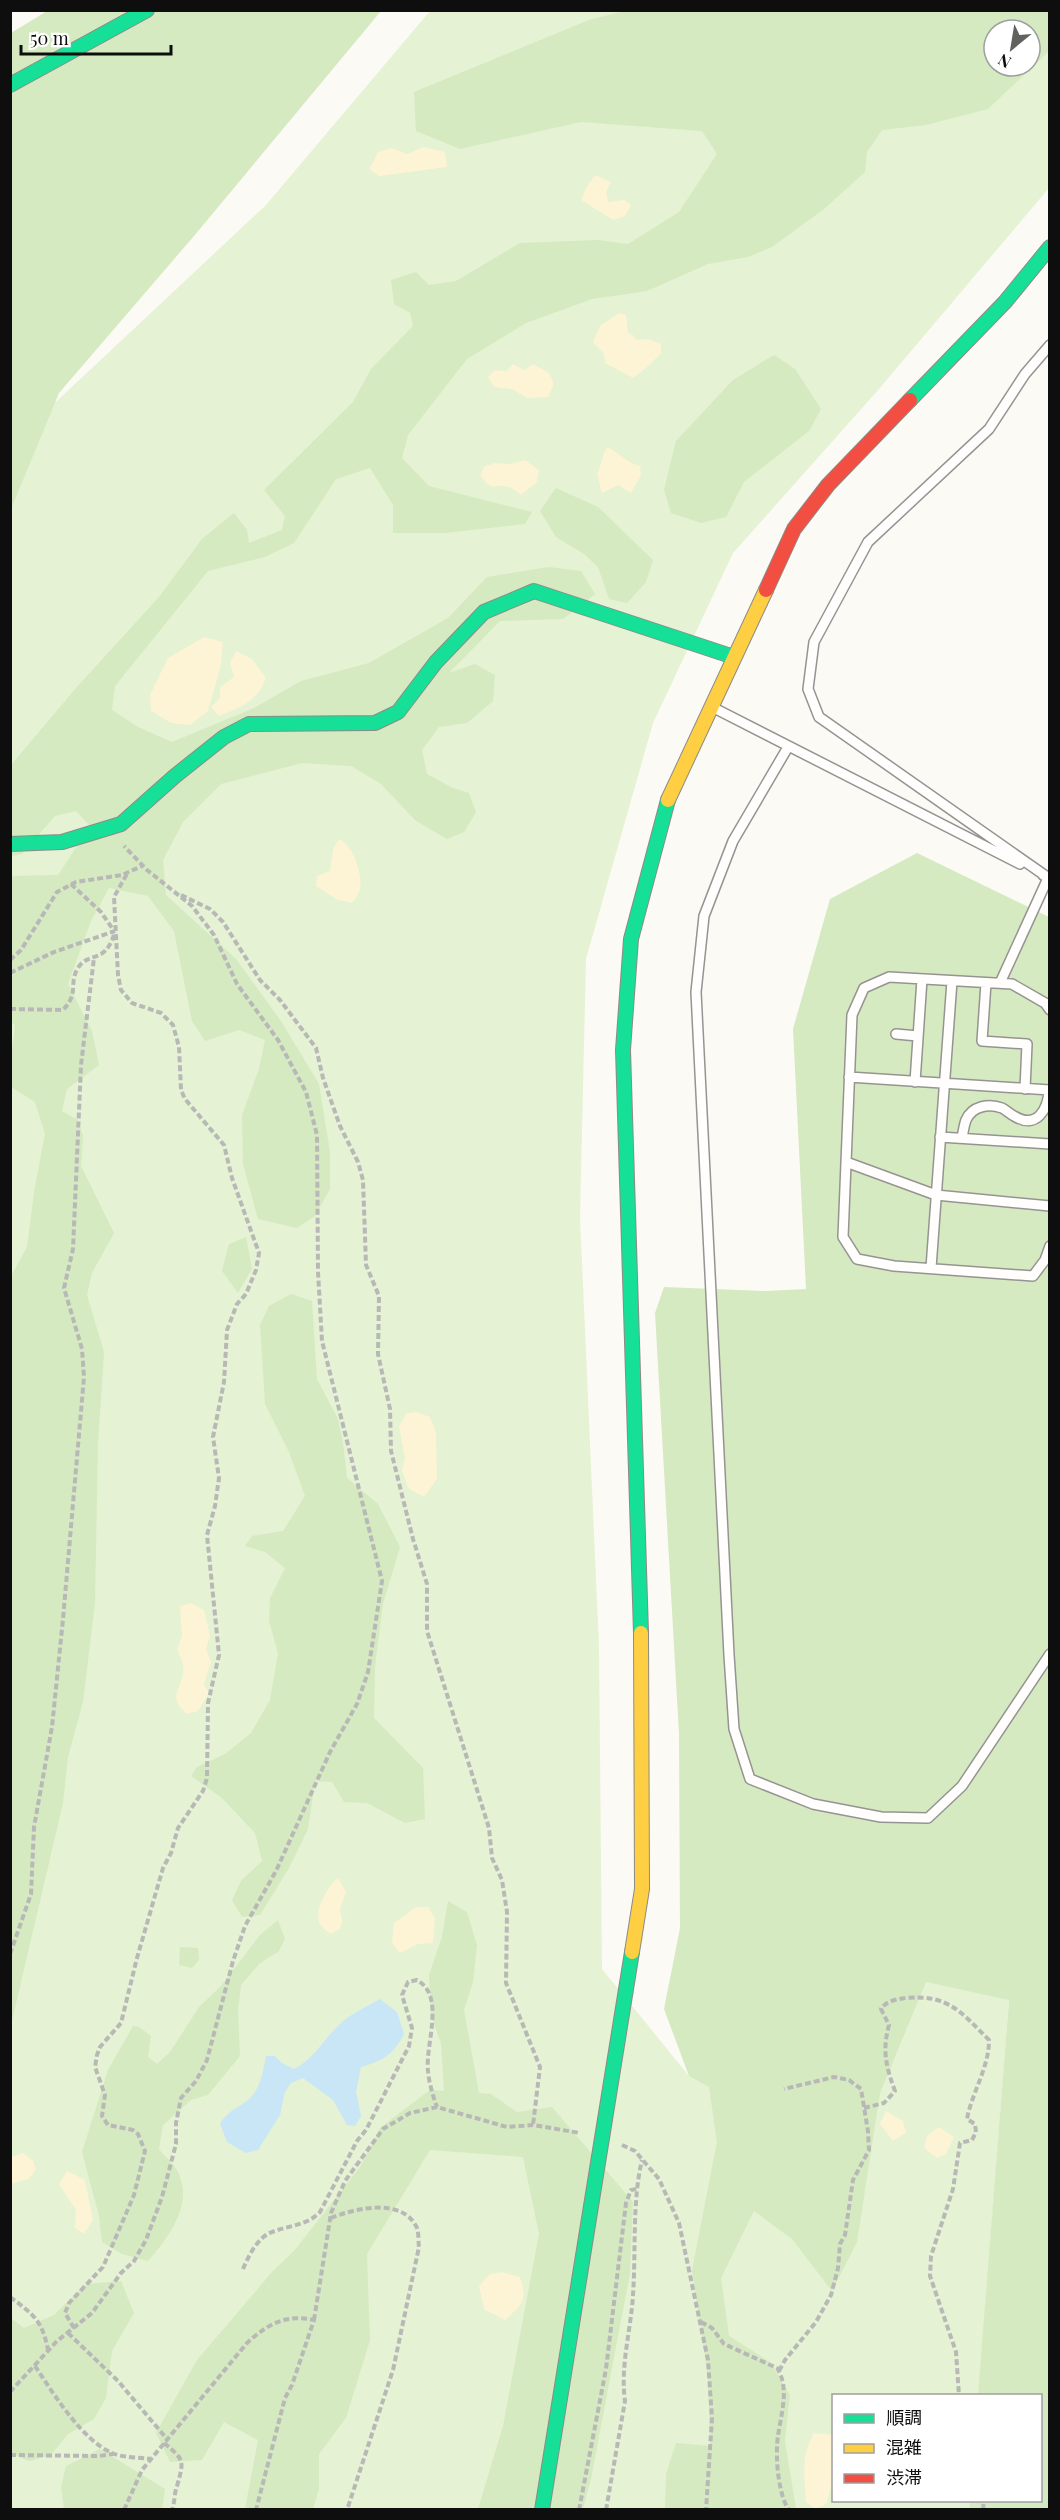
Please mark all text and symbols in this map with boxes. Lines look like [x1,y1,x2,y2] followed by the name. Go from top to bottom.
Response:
[21,18,171,56] scale bar
[982,18,1042,78] north arrow
[30,26,69,50] text: 50 m
[994,49,1015,73] text: N
[832,2394,1042,2502] legend
[886,2405,922,2429] text: 順調
[886,2435,922,2459] text: 混雑
[886,2465,922,2489] text: 渋滞

